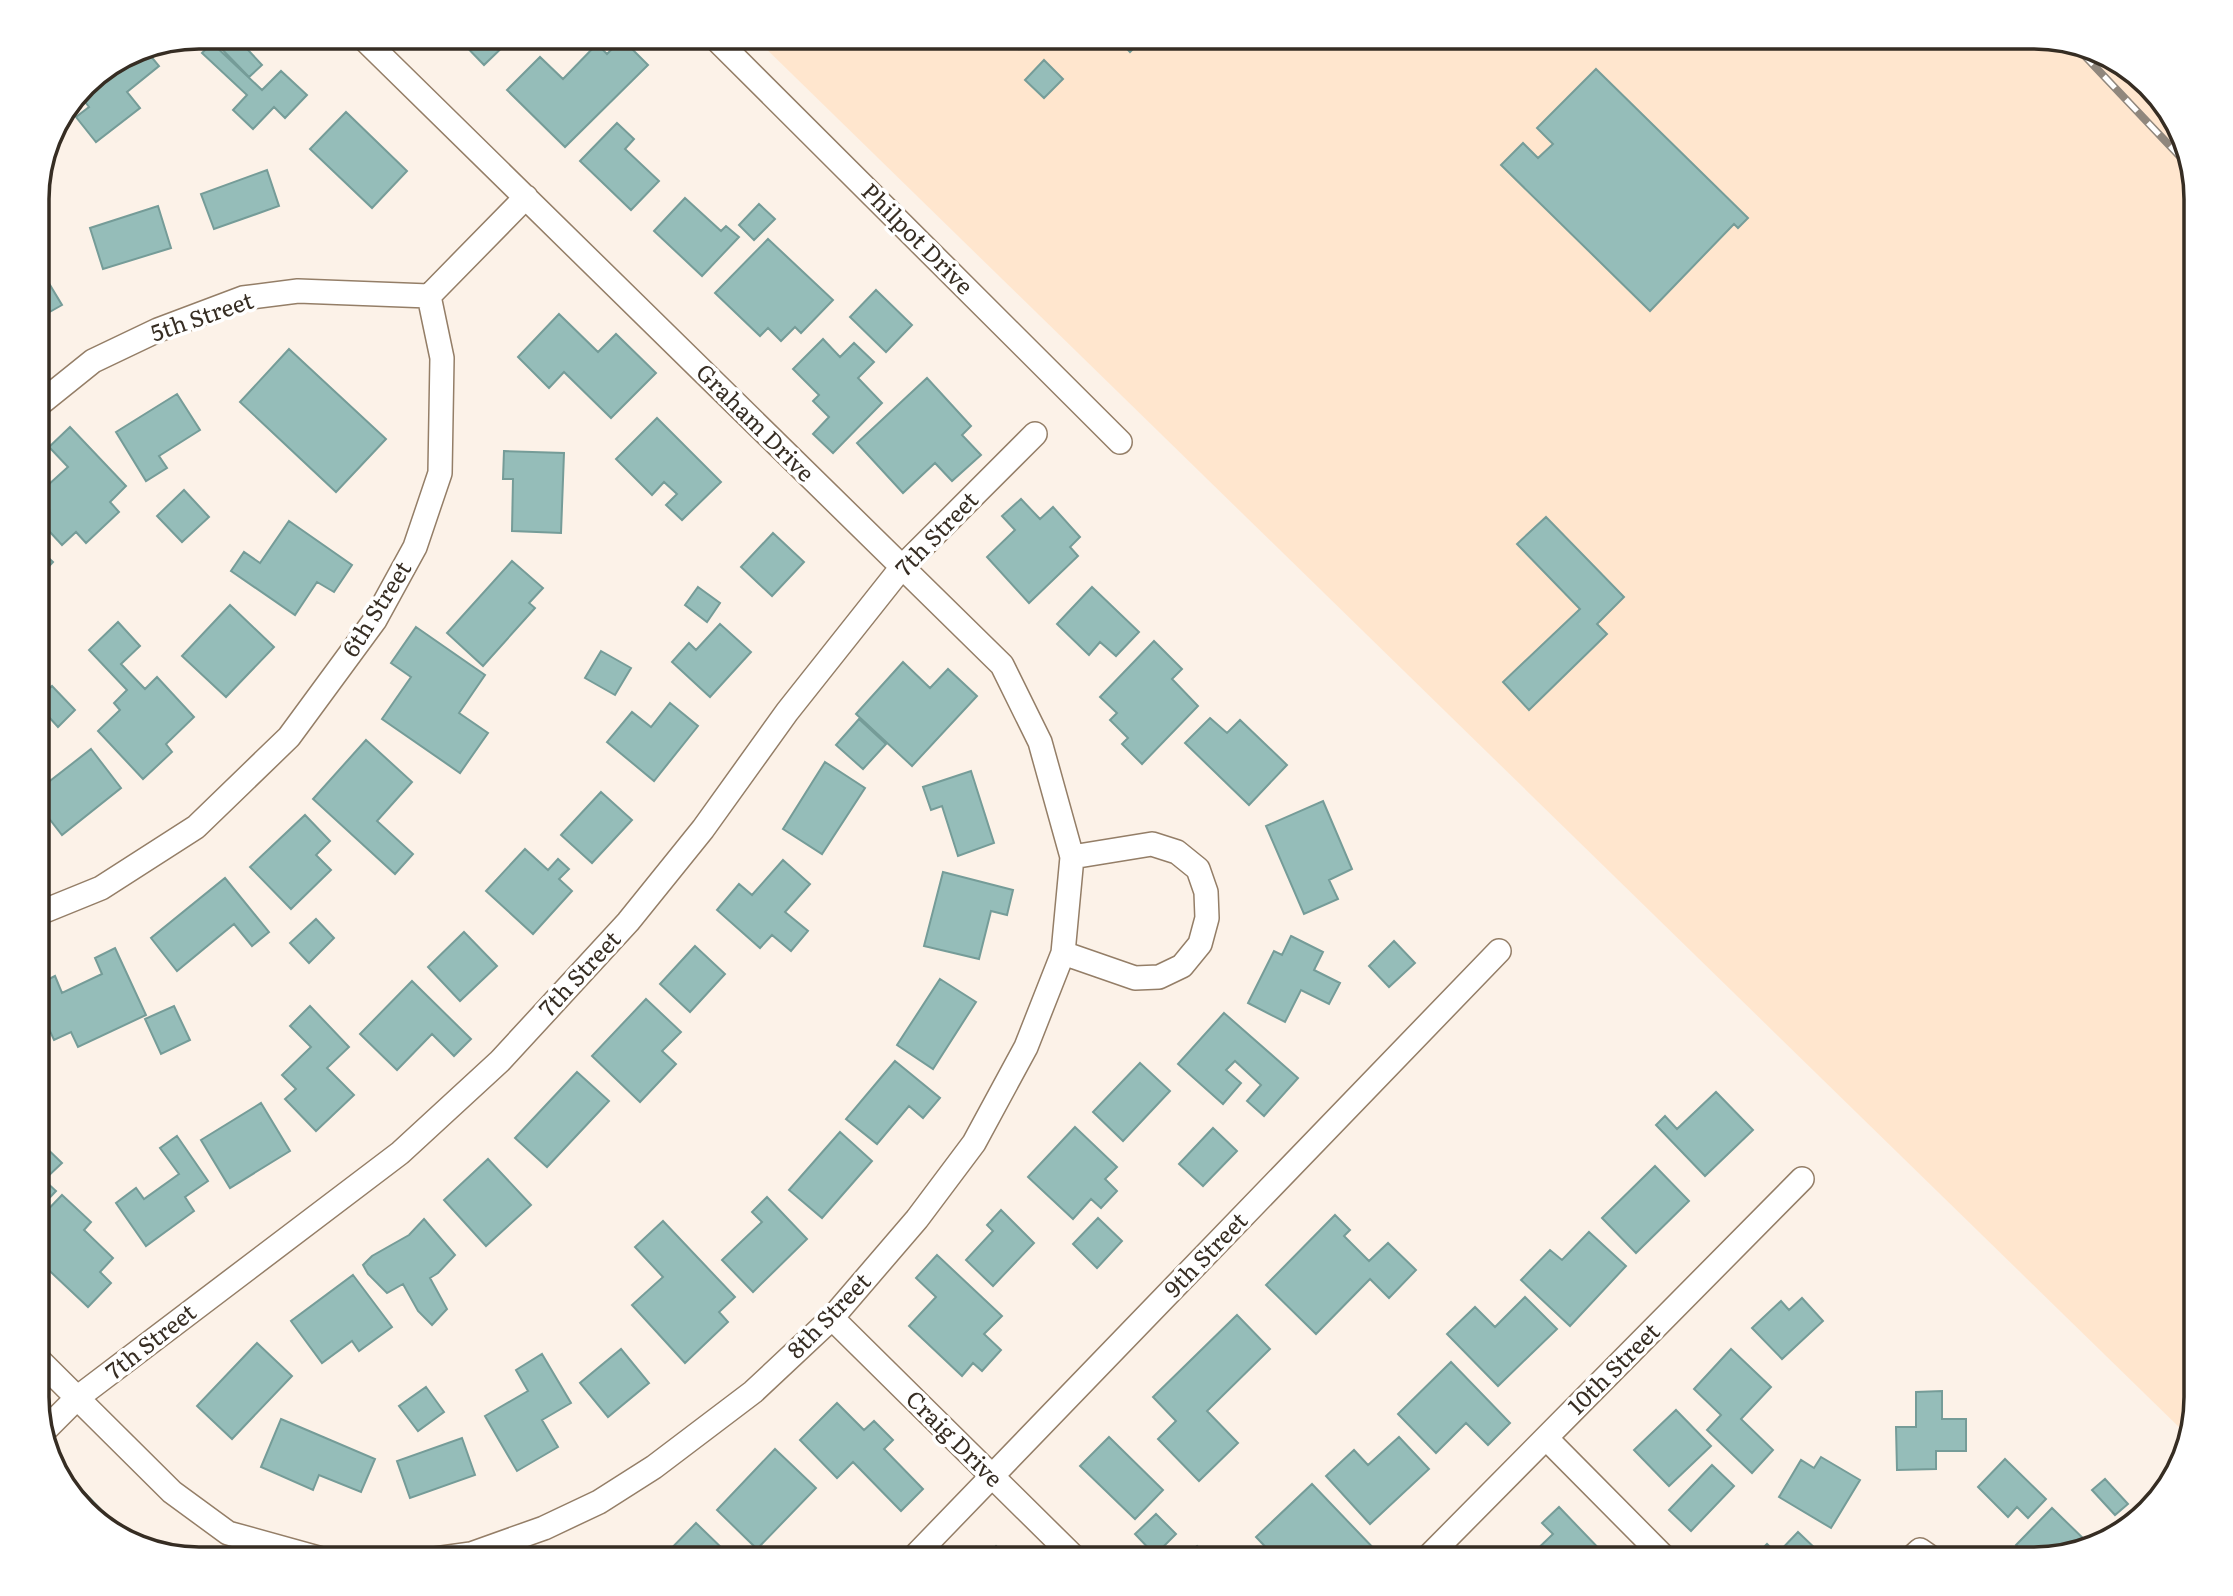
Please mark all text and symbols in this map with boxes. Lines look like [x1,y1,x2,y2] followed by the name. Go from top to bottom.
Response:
[855,174,982,301] street label: Philpot Drive
[145,281,258,349] street label: 5th Street
[689,355,823,489] street label: Graham Drive
[886,482,985,583] street label: 7th Street
[332,553,419,662] street label: 6th Street
[530,922,628,1023] street label: 7th Street
[1155,1203,1254,1304] street label: 9th Street
[778,1264,878,1365] street label: 8th Street
[97,1294,203,1387] street label: 7th Street
[1559,1313,1667,1421] street label: 10th Street
[899,1381,1012,1494] street label: Craig Drive

